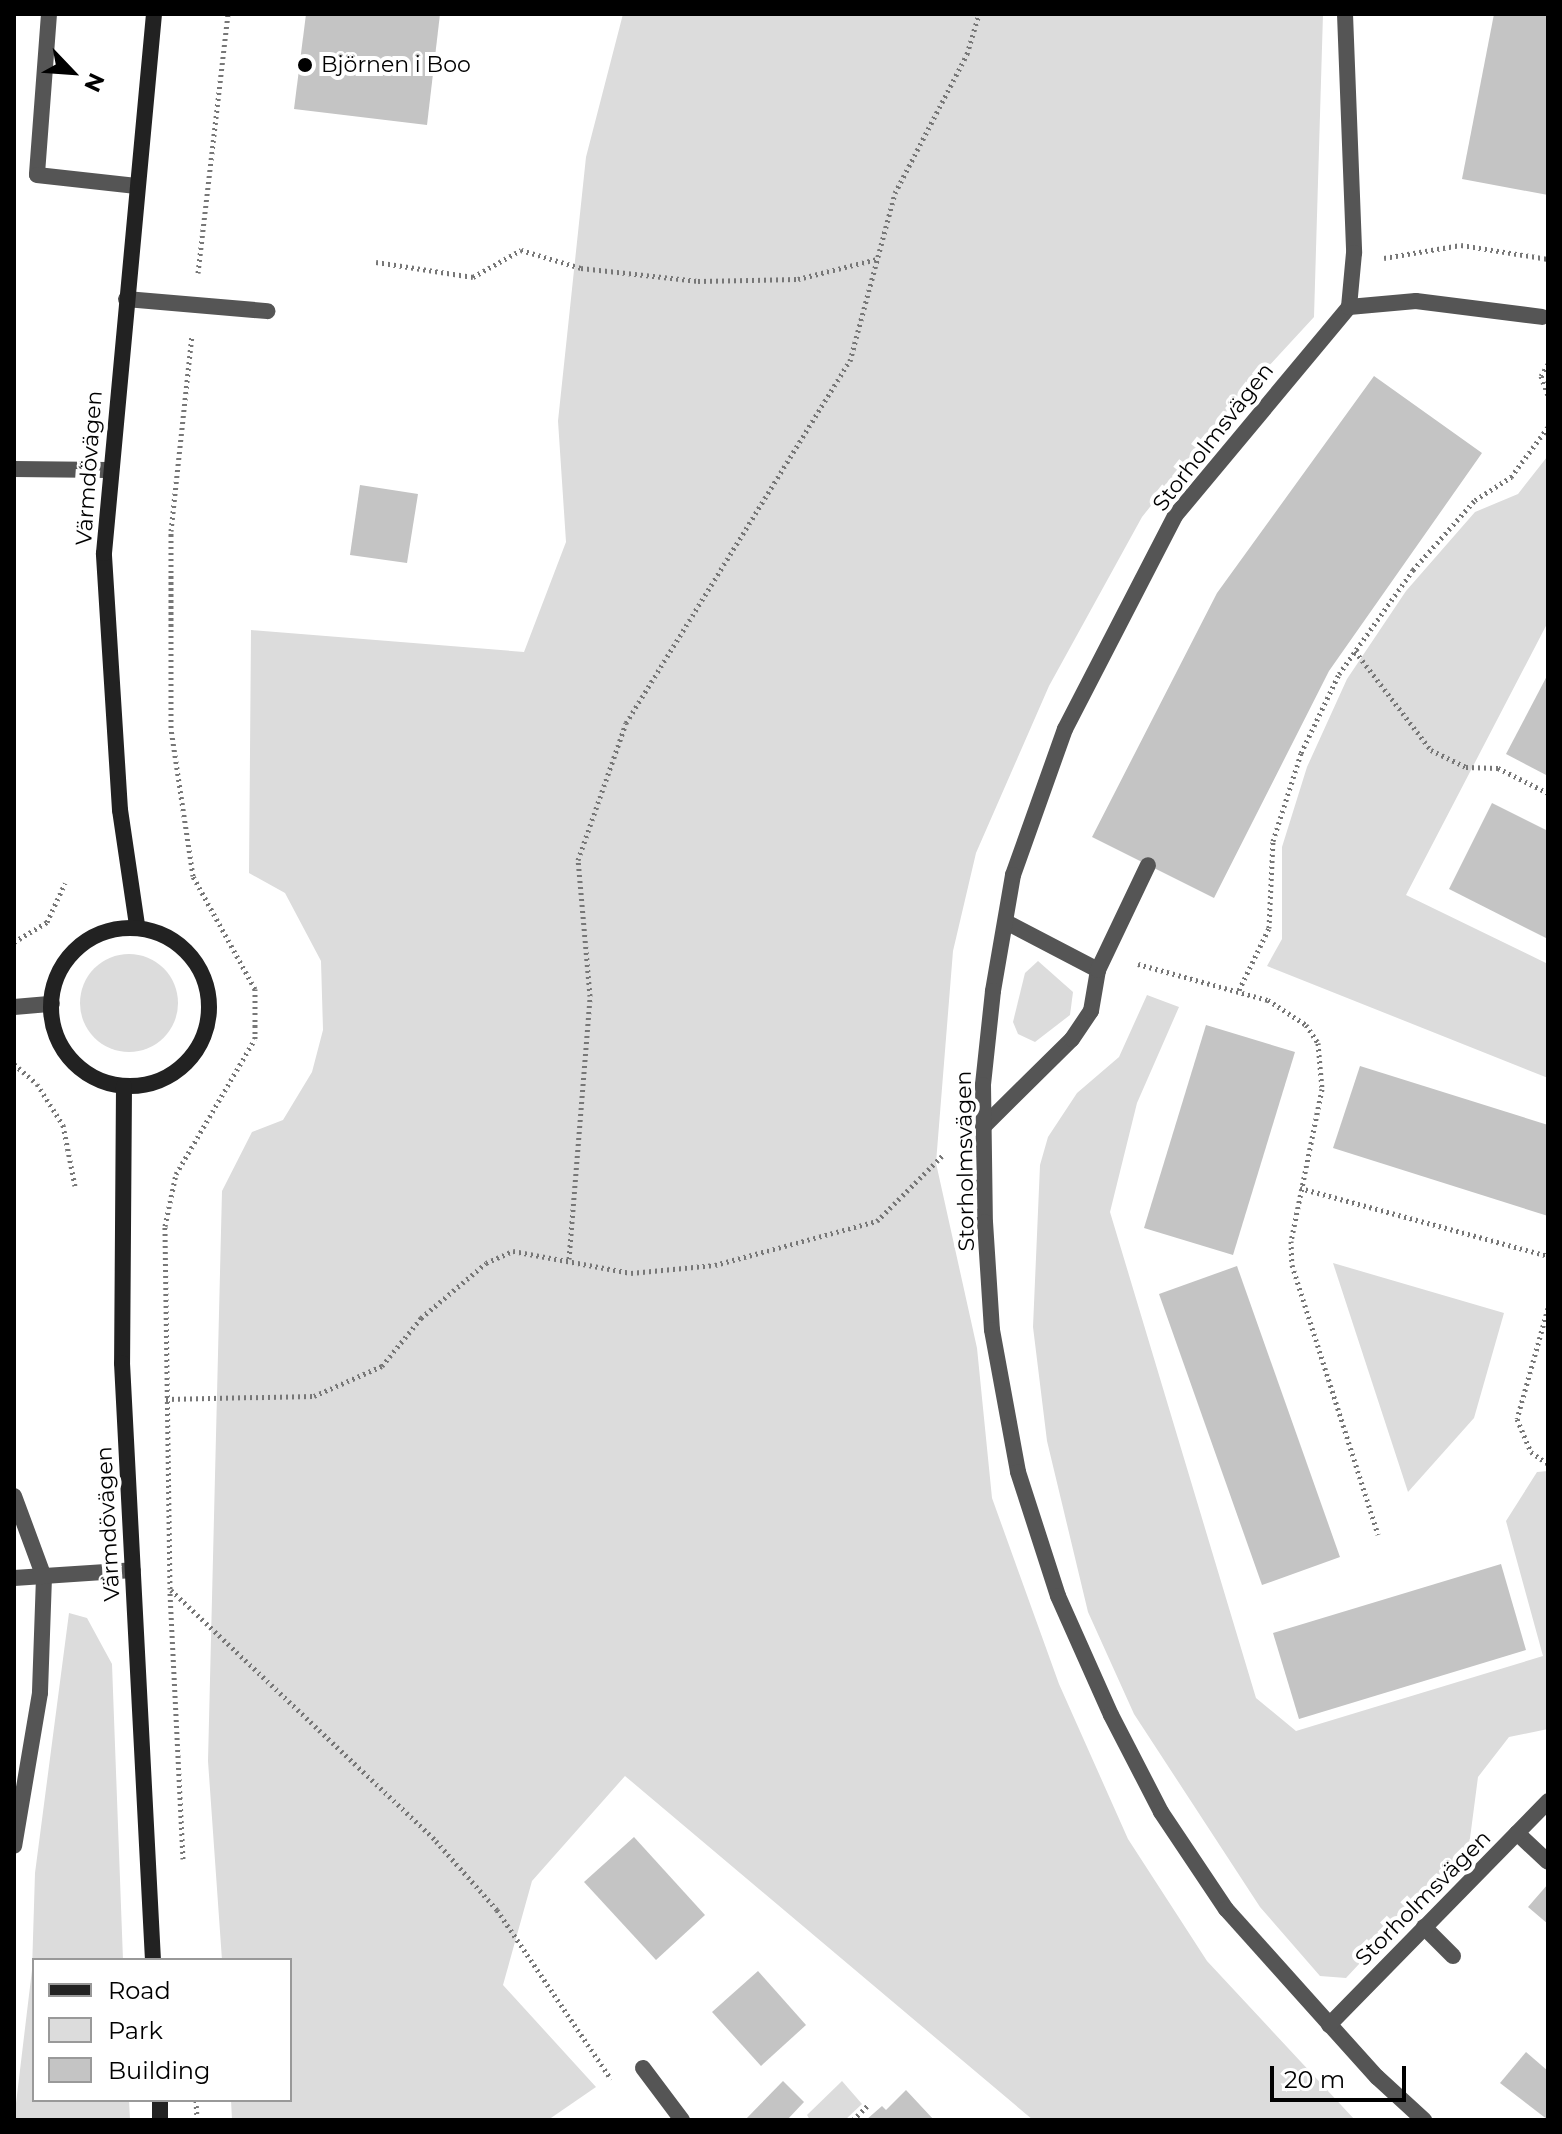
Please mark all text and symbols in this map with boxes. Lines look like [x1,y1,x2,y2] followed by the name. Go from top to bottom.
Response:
[32,32,112,112] north arrow
[321,52,471,78] place label: Björnen i Boo
[296,56,314,74] marker: Björnen i Boo
[78,69,110,96] text: N
[1147,358,1279,516] street label: Storholmsvägen
[70,390,108,546] street label: Värmdövägen
[950,1070,980,1252] street label: Storholmsvägen
[91,1446,125,1602] street label: Värmdövägen
[1350,1825,1496,1971] street label: Storholmsvägen
[32,1958,292,2102] legend
[108,1976,171,2005] text: Road
[108,2016,163,2045] text: Park
[1274,2050,1410,2100] scale bar
[108,2056,211,2085] text: Building
[1284,2065,1345,2094] text: 20 m

